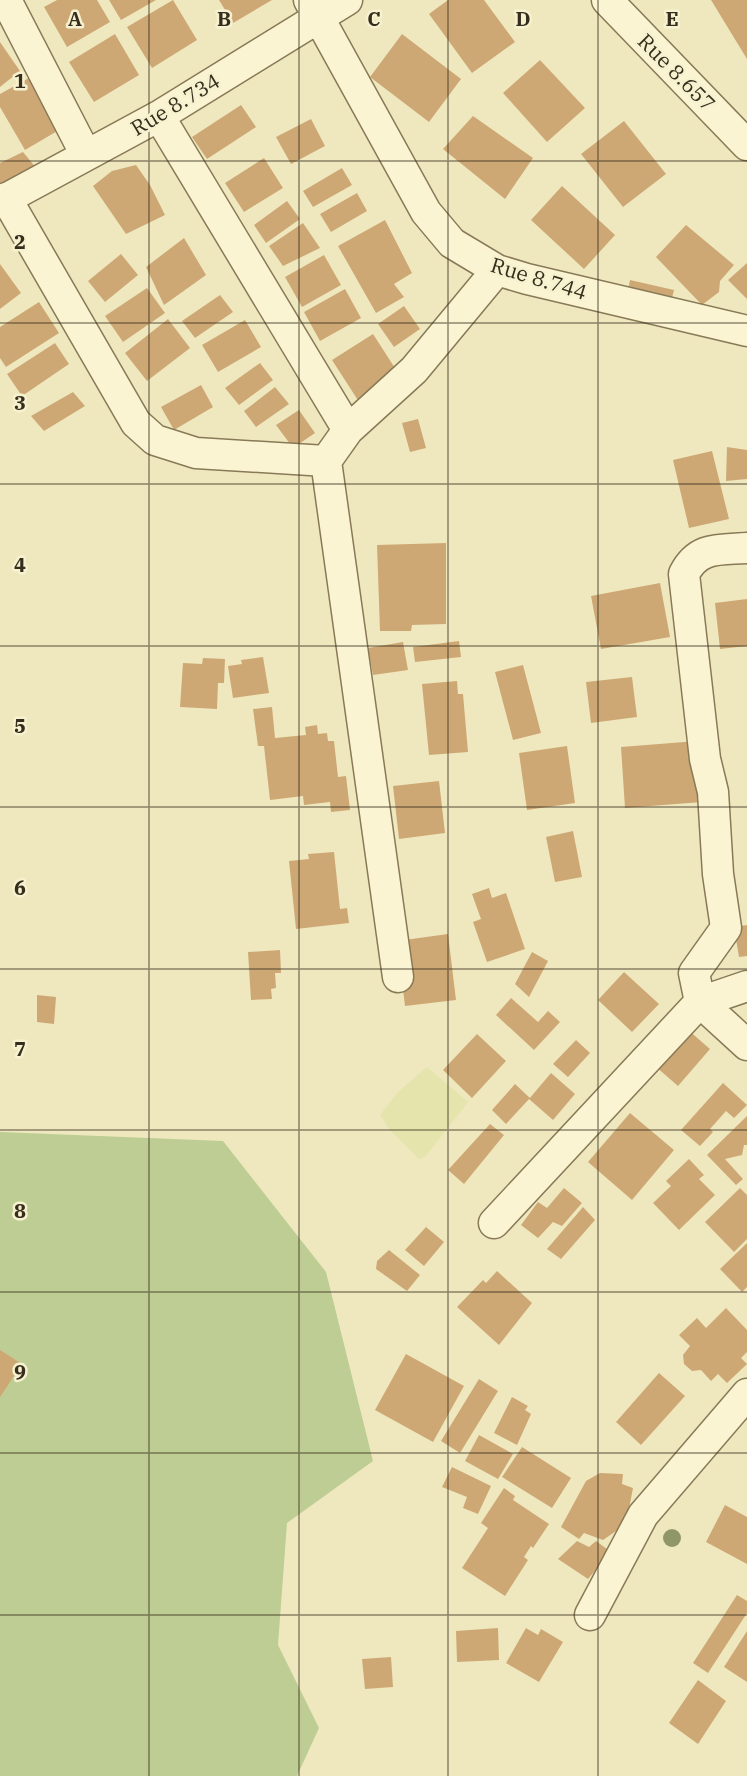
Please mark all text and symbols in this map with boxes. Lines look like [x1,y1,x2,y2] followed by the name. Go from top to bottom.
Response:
[68,5,82,32] text: A
[217,5,231,32] text: B
[367,5,381,32] text: C
[515,5,531,32] text: D
[665,5,679,32] text: E
[632,27,722,117] street label: Rue 8.657
[125,66,225,142] street label: Rue 8.734
[14,67,26,94] text: 1
[14,228,26,255] text: 2
[487,250,591,306] street label: Rue 8.744
[14,389,26,416] text: 3
[14,551,26,578] text: 4
[14,712,26,739] text: 5
[14,874,26,901] text: 6
[14,1035,26,1062] text: 7
[14,1197,26,1224] text: 8
[14,1358,26,1385] text: 9

